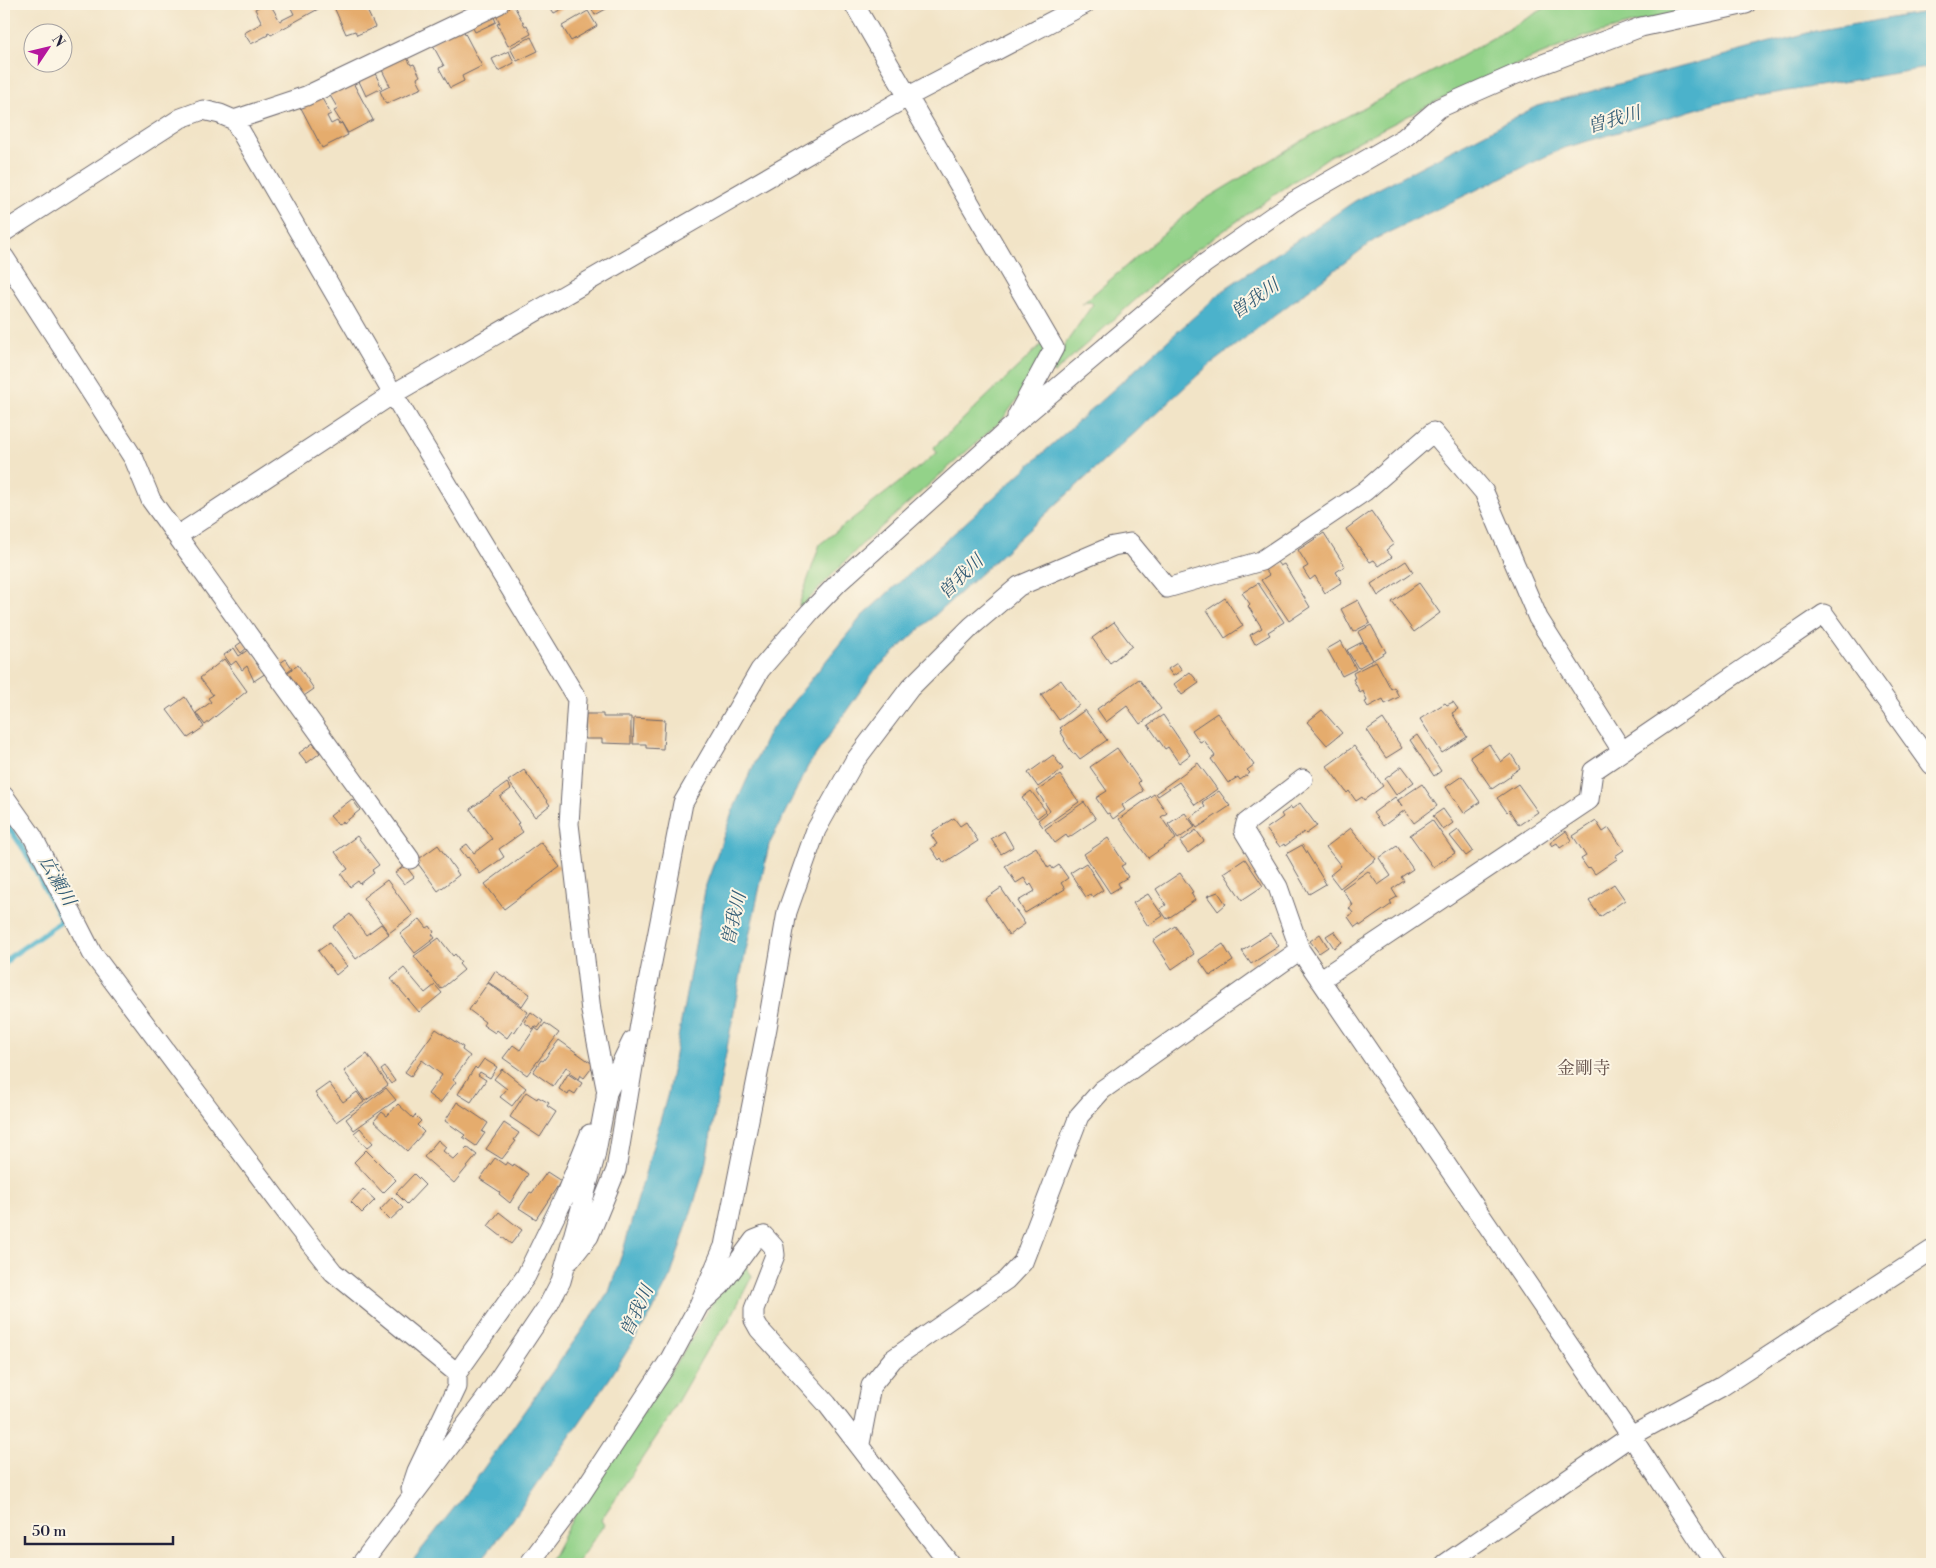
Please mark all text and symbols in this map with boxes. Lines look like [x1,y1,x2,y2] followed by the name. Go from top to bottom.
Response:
[22,22,72,72] north arrow
[47,31,68,51] text: N
[1585,101,1645,138] water label: 曽我川
[1226,273,1285,324] water label: 曽我川
[934,549,990,604] water label: 曽我川
[34,852,81,912] water label: 広瀬川
[717,888,752,948] water label: 曽我川
[1557,1057,1611,1080] district label: 金剛寺
[615,1280,660,1340] water label: 曽我川
[25,1513,172,1545] scale bar
[32,1522,66,1541] text: 50 m

